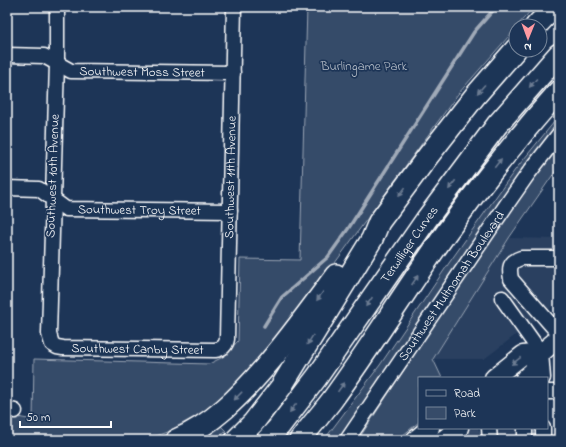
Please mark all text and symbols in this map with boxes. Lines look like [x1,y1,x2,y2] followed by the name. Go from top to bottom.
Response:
[508,18,548,58] north arrow
[524,39,532,55] text: N
[320,57,408,77] park label: Burlingame Park
[79,62,206,82] street label: Southwest Moss Street
[529,78,538,88] one-way arrow
[477,84,486,94] one-way arrow
[41,114,65,238] street label: Southwest 10th Avenue
[220,116,241,239] street label: Southwest 11th Avenue
[494,158,503,169] one-way arrow
[448,179,456,190] one-way arrow
[398,187,406,197] one-way arrow
[78,200,202,221] street label: Southwest Troy Street
[376,202,443,287] street label: Terwilliger Curves
[394,207,509,365] street label: Southwest Multnomah Boulevard
[411,274,418,286] one-way arrow
[316,291,324,302] one-way arrow
[365,297,373,307] one-way arrow
[306,335,314,345] one-way arrow
[71,339,204,360] street label: Southwest Canby Street
[510,357,521,365] one-way arrow
[418,377,548,429] legend
[337,382,345,392] one-way arrow
[454,385,480,403] text: Road
[233,391,242,401] one-way arrow
[289,402,298,413] one-way arrow
[20,403,111,429] scale bar
[454,405,476,423] text: Park
[26,409,50,427] text: 50 m

